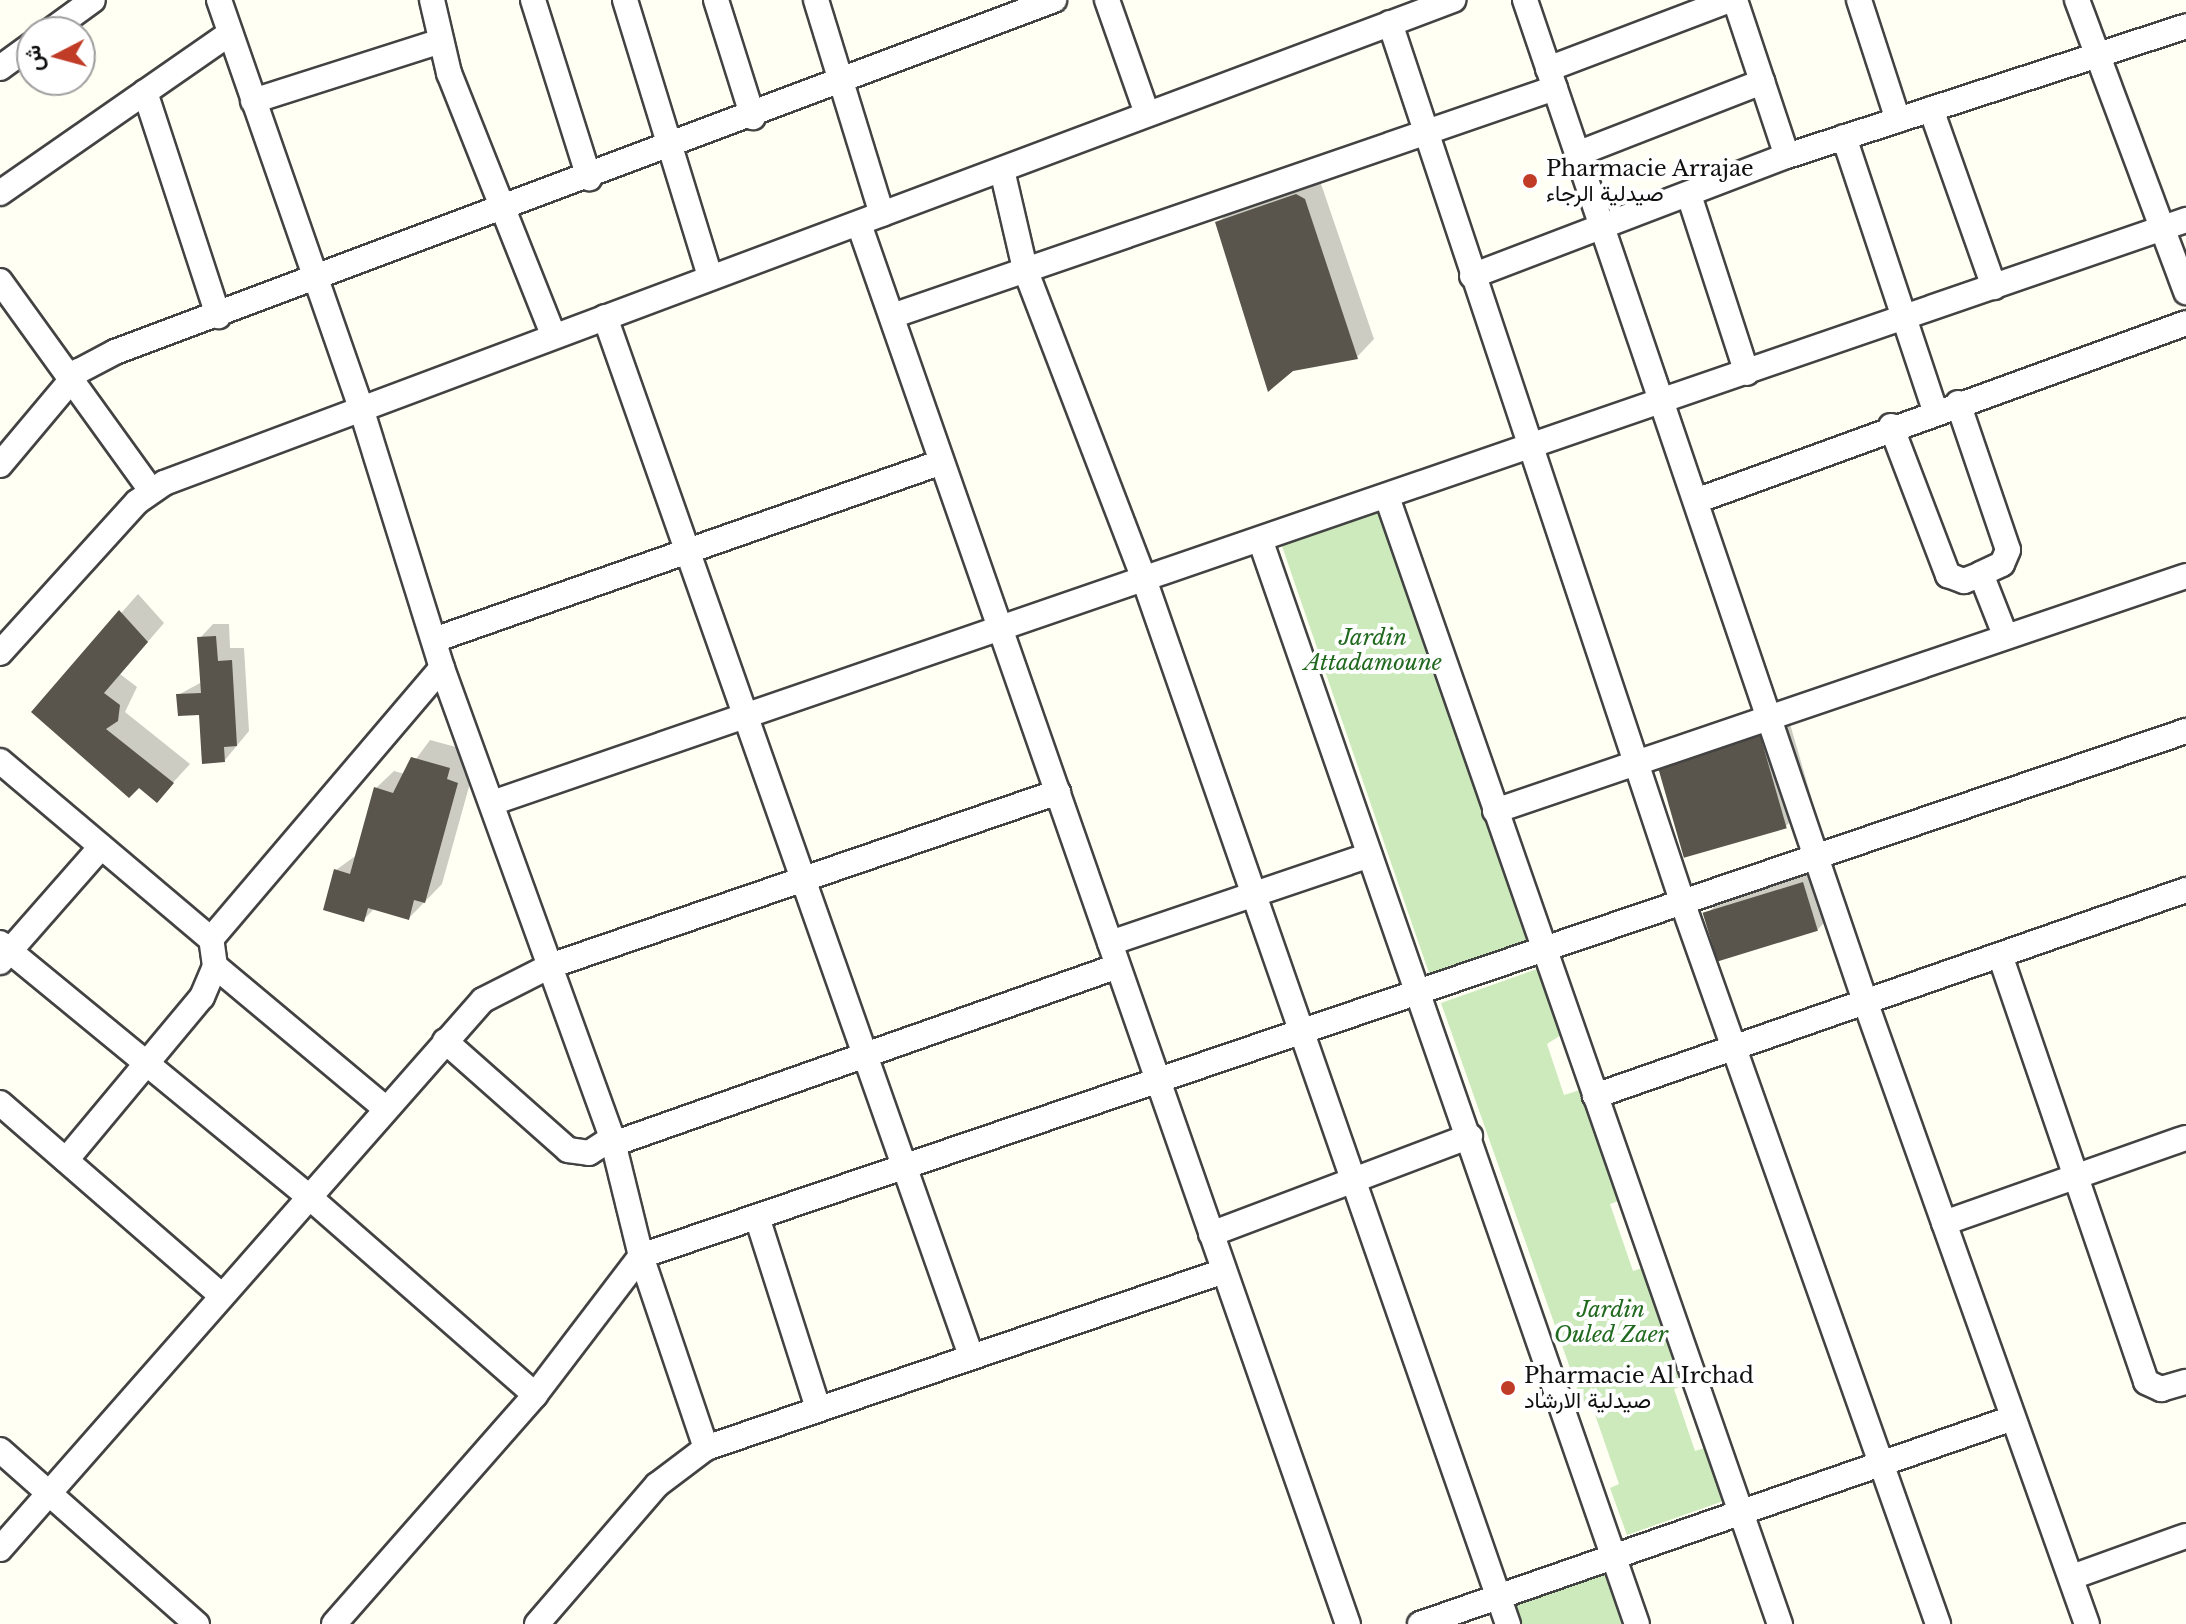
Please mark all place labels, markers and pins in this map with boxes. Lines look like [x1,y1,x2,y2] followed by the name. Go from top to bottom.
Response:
[1546,155,1755,206] place label: Pharmacie Arrajae صيدلية الرجاء
[1521,172,1539,190] marker: Pharmacie Arrajae صيدلية الرجاء
[1524,1362,1755,1414] place label: Pharmacie Al Irchad صيدلية الارشاد
[1499,1379,1517,1397] marker: Pharmacie Al Irchad صيدلية الارشاد

